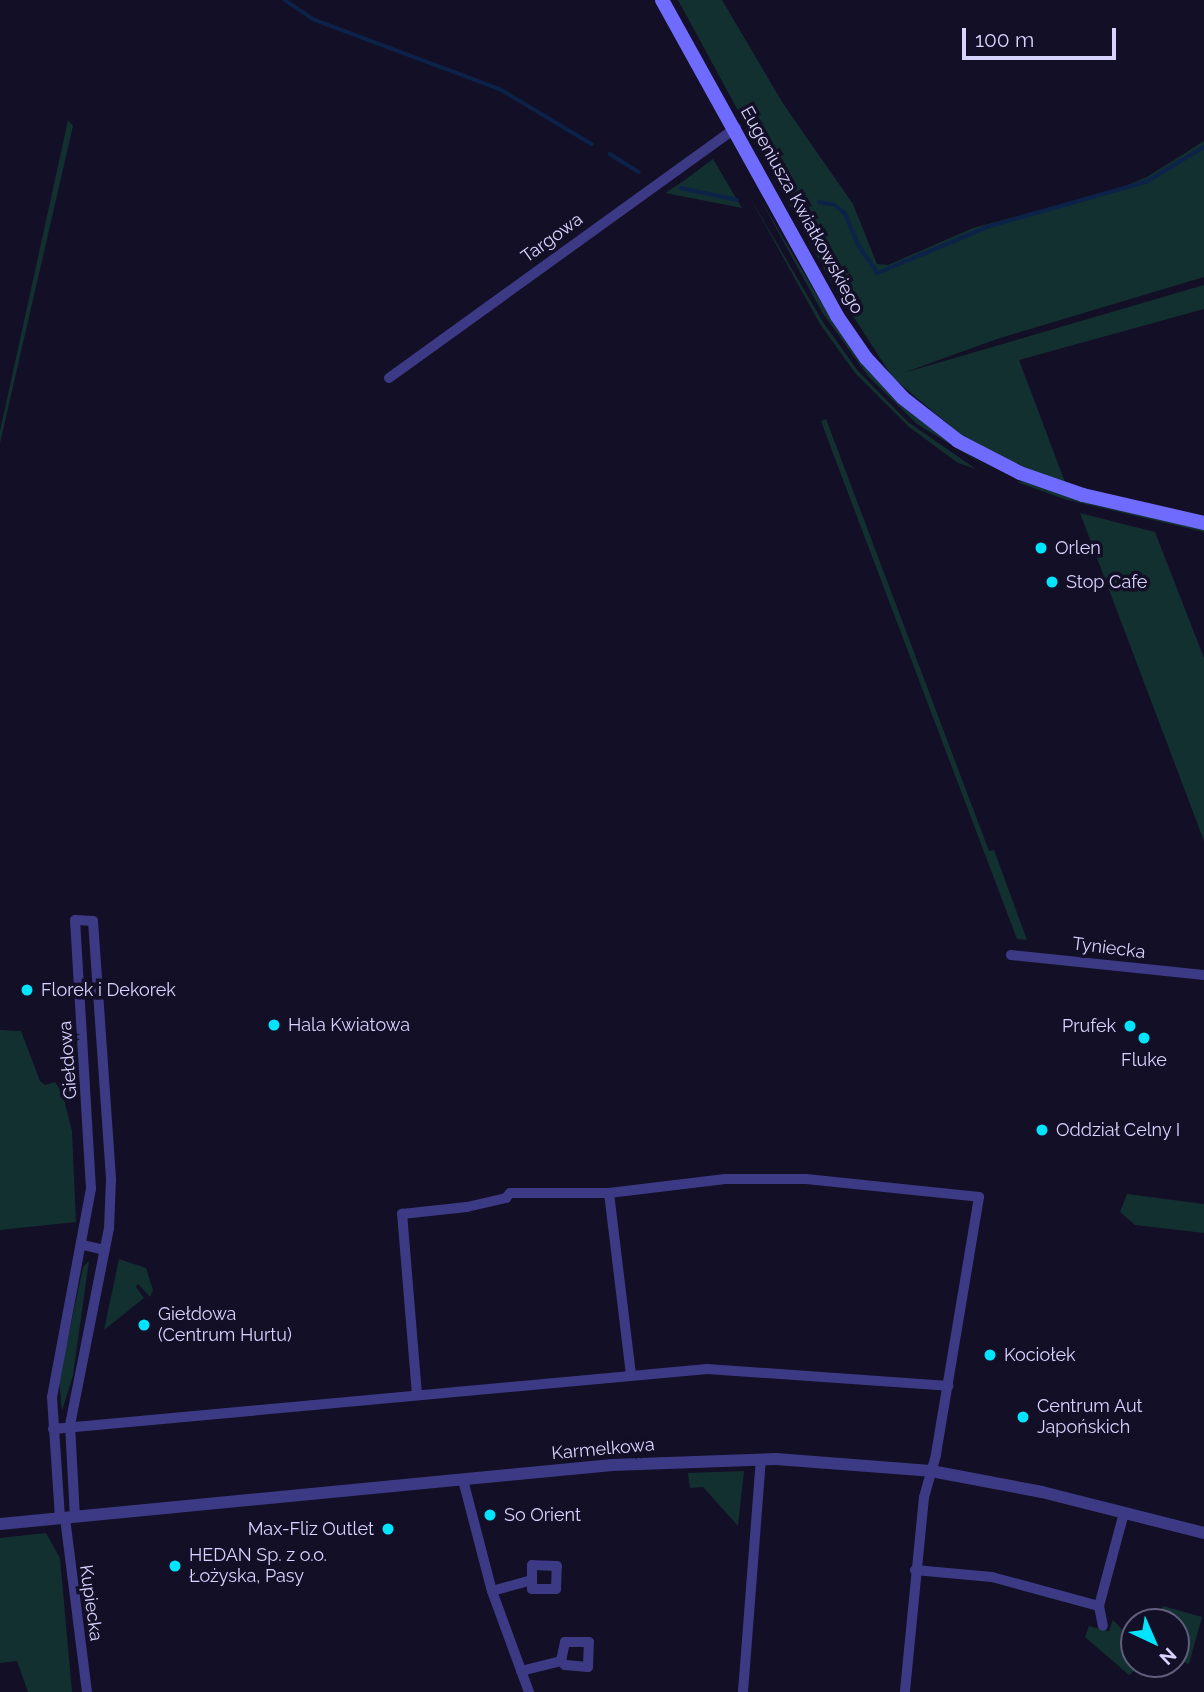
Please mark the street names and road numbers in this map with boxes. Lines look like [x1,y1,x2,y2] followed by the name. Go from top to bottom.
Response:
[736,103,868,317] street label: Eugeniusza Kwiatkowskiego
[517,208,587,268] street label: Targowa
[1071,933,1147,963] street label: Tyniecka
[54,1020,82,1100] street label: Giełdowa
[551,1434,655,1464] street label: Karmelkowa
[75,1564,107,1642] street label: Kupiecka

